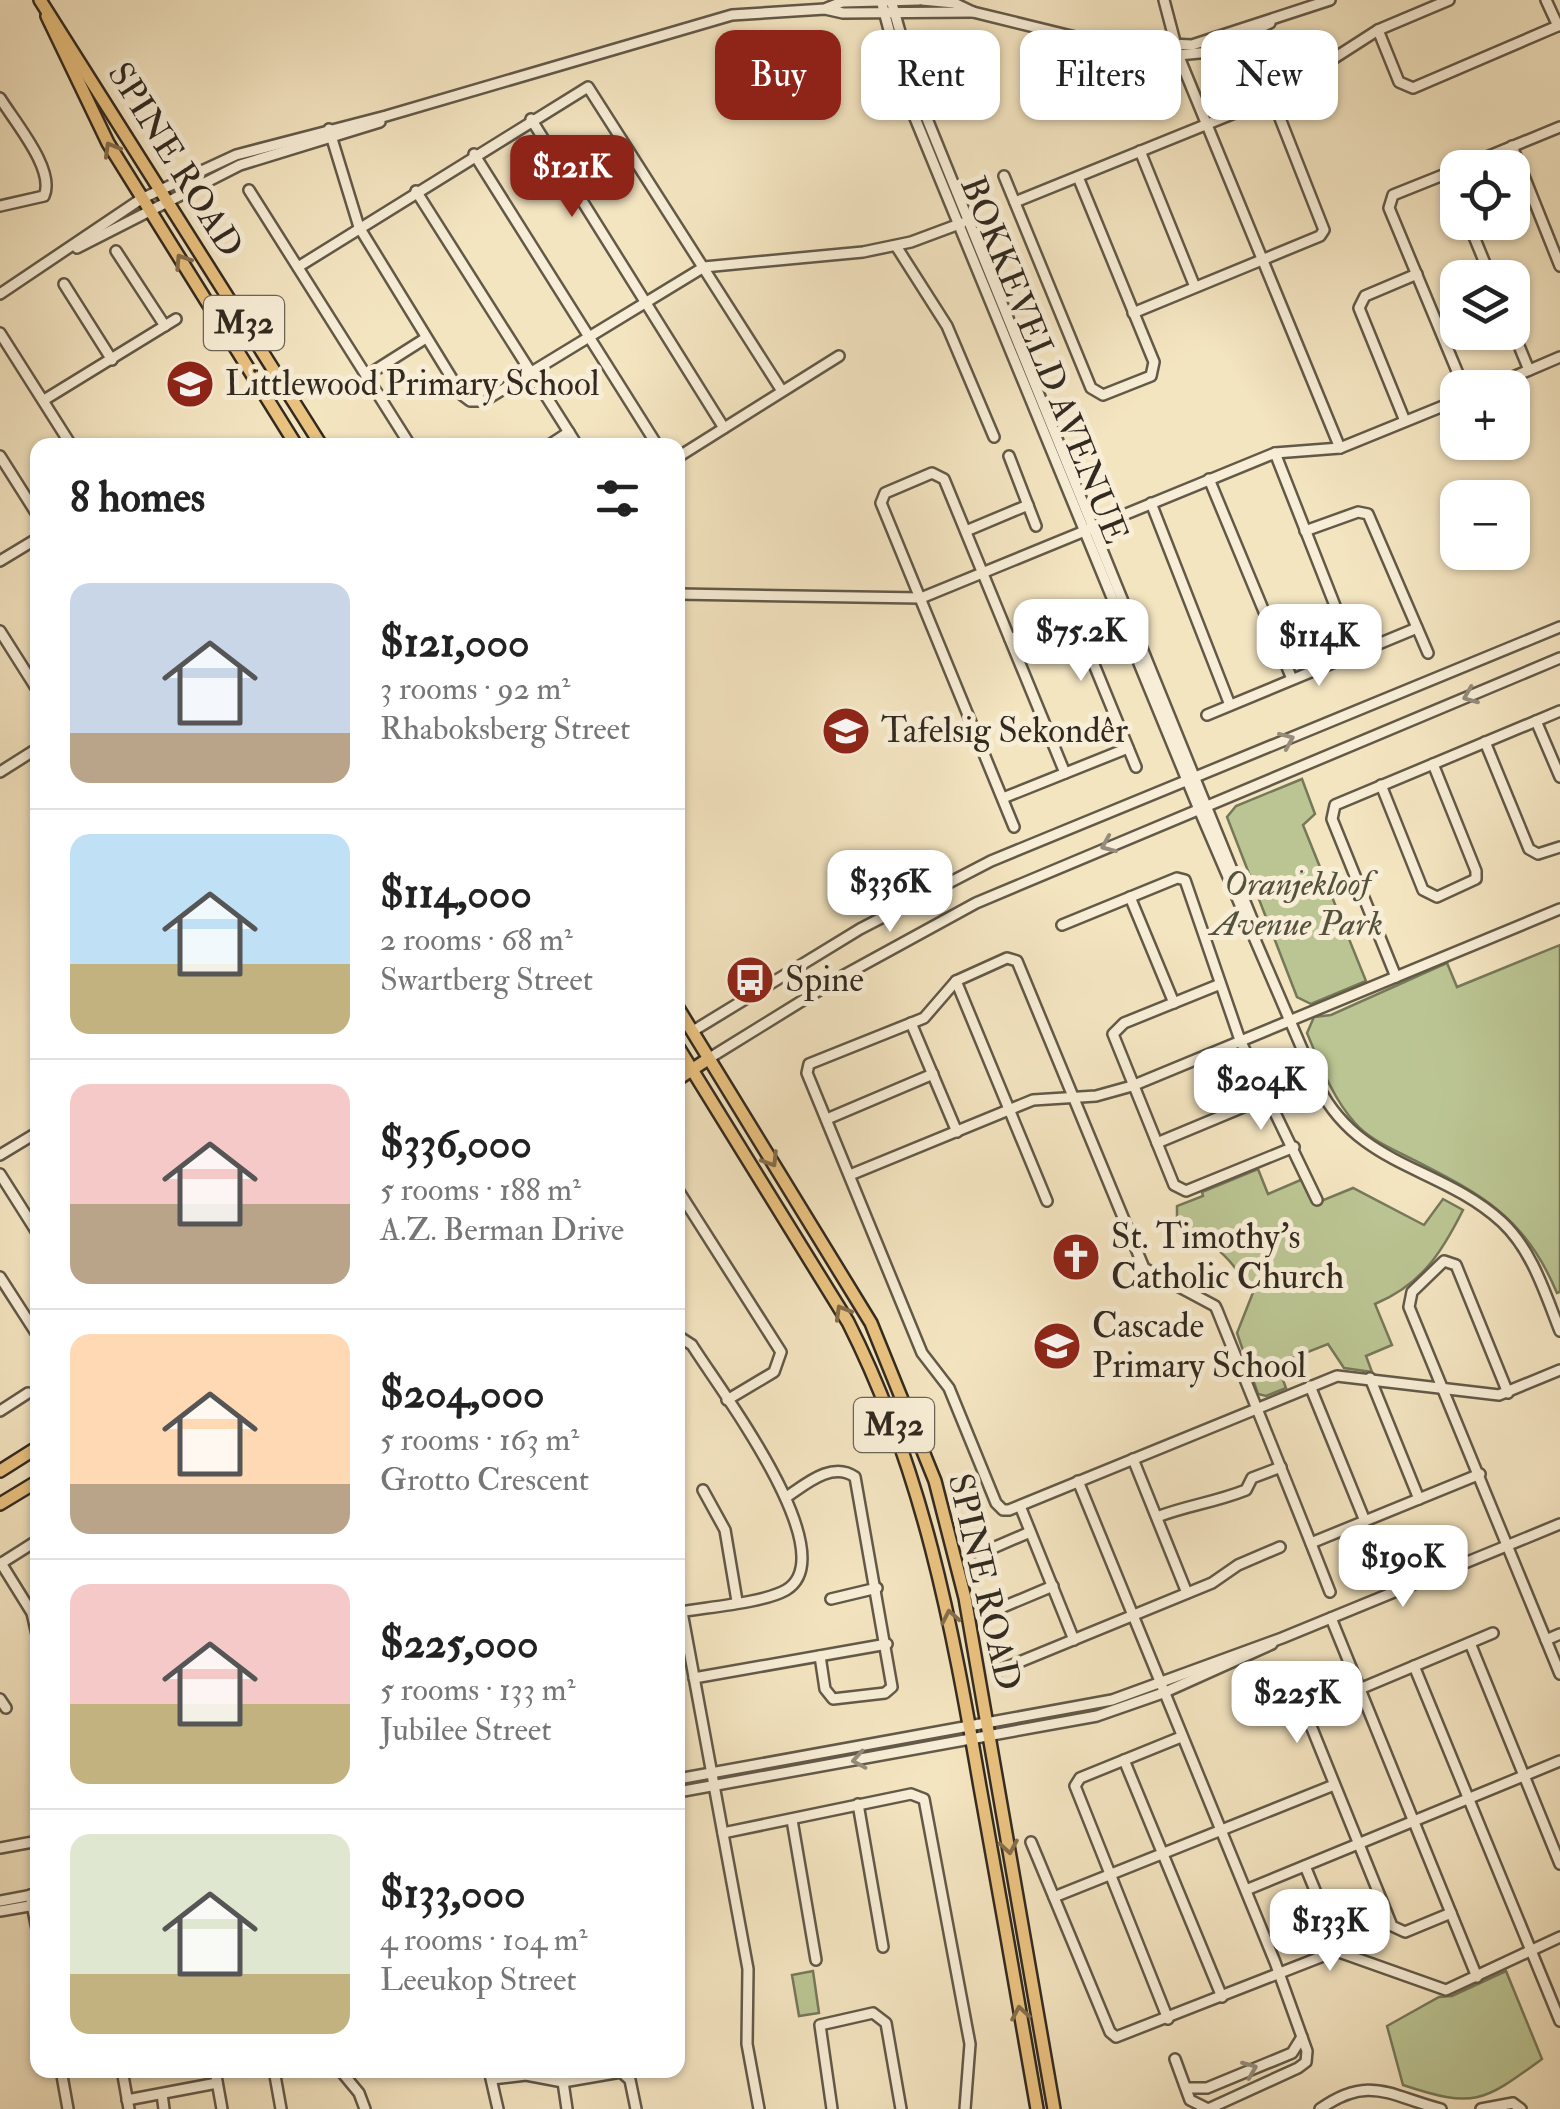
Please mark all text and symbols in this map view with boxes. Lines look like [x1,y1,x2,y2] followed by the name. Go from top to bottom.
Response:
[715,30,841,120] chip: Buy
[861,30,1000,120] chip: Rent
[1020,30,1181,120] chip: Filters
[1201,30,1338,120] chip: New
[98,55,252,265] street label: SPINE ROAD
[502,135,642,220] pin: $121K
[104,142,124,160] one-way arrow
[532,147,612,187] text: $121K
[1440,150,1530,570] map controls
[1440,150,1530,240] button: locate
[950,170,1138,550] street label: BOKKEVELD AVENUE
[175,254,194,272] one-way arrow
[1440,260,1530,350] button: layers
[204,296,284,350] road number: M32
[164,358,216,410] school or university icon: Littlewood Primary School
[225,362,600,406] place label: Littlewood Primary School
[1440,370,1530,460] button: +
[590,471,645,526] icon: filters
[70,472,205,524] text: 8 homes
[1440,480,1530,570] button: −
[1000,599,1162,684] pin: $75.2K
[1249,604,1389,689] pin: $114K
[1035,611,1127,651] text: $75.2K
[1279,616,1359,656] text: $114K
[380,617,530,669] text: $121,000
[150,623,270,743] icon: home
[380,669,570,709] text: 3 rooms · 92 m²
[1462,684,1480,704] one-way arrow
[820,705,872,757] school or university icon: Tafelsig Sekondêr
[380,709,630,749] text: Rhaboksberg Street
[881,709,1128,753] place label: Tafelsig Sekondêr
[1278,731,1295,751] one-way arrow
[1101,833,1119,853] one-way arrow
[820,850,960,935] pin: $336K
[849,862,931,902] text: $336K
[1207,862,1383,946] park label: Oranjekloof Avenue Park
[380,868,532,920] text: $114,000
[150,874,270,994] icon: home
[380,920,573,960] text: 2 rooms · 68 m²
[724,954,776,1006] bus stop icon: Spine
[785,958,864,1002] place label: Spine
[380,960,593,1000] text: Swartberg Street
[1191,1048,1331,1133] pin: $204K
[1216,1060,1306,1100] text: $204K
[380,1118,532,1170] text: $336,000
[150,1124,270,1244] icon: home
[758,1149,777,1167] one-way arrow
[380,1170,581,1210] text: 5 rooms · 188 m²
[380,1210,624,1250] text: A.Z. Berman Drive
[1111,1215,1344,1299] place label: St. Timothy's Catholic Church
[1050,1231,1102,1283] church icon: St. Timothy's Catholic Church
[1092,1304,1306,1388] place label: Cascade Primary School
[835,1305,854,1323] one-way arrow
[1031,1320,1083,1372] school or university icon: Cascade Primary School
[380,1368,545,1420] text: $204,000
[150,1374,270,1494] icon: home
[854,1398,934,1452] road number: M32
[380,1420,579,1460] text: 5 rooms · 163 m²
[380,1460,589,1500] text: Grotto Crescent
[938,1469,1030,1695] street label: SPINE ROAD
[1333,1525,1473,1610] pin: $190K
[1361,1537,1445,1577] text: $190K
[940,1609,961,1625] one-way arrow
[380,1618,539,1670] text: $225,000
[150,1624,270,1744] icon: home
[1227,1661,1367,1746] pin: $225K
[380,1670,576,1710] text: 5 rooms · 133 m²
[1254,1673,1340,1713] text: $225K
[380,1710,552,1750] text: Jubilee Street
[850,1749,867,1770] one-way arrow
[998,1839,1019,1856] one-way arrow
[380,1868,526,1920] text: $133,000
[150,1874,270,1994] icon: home
[1260,1889,1400,1974] pin: $133K
[1292,1901,1368,1941] text: $133K
[380,1920,588,1960] text: 4 rooms · 104 m²
[380,1960,577,2000] text: Leeukop Street
[1010,2005,1031,2021] one-way arrow
[1240,2061,1257,2081] one-way arrow

